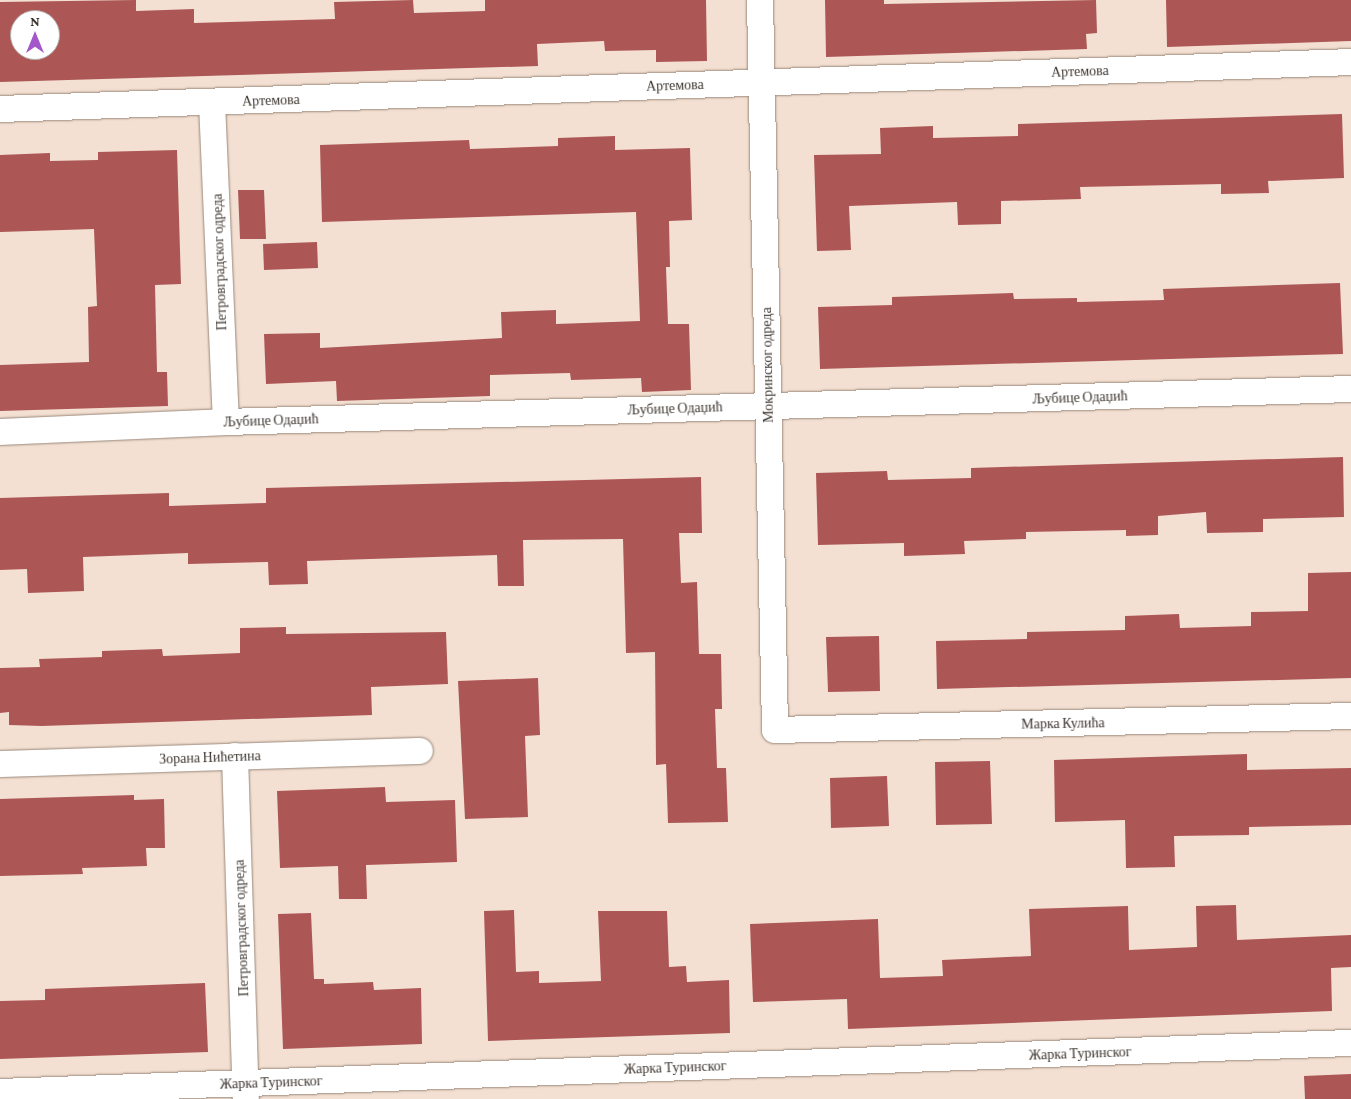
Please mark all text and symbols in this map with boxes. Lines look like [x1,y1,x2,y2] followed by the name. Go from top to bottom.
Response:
[10,10,60,60] north arrow
[30,13,40,29] text: N
[1051,62,1109,80] street label: Артемова
[646,76,704,94] street label: Артемова
[242,91,300,109] street label: Артемова
[208,193,230,331] street label: Петровградског одреда
[758,307,776,423] street label: Мокринског одреда
[1032,387,1128,407] street label: Љубице Одаџић
[627,398,723,418] street label: Љубице Одаџић
[223,410,319,430] street label: Љубице Одаџић
[1021,714,1105,732] street label: Марка Кулића
[159,747,261,767] street label: Зорана Нићетина
[230,859,252,997] street label: Петровградског одреда
[1028,1043,1132,1063] street label: Жарка Туринског
[623,1057,727,1077] street label: Жарка Туринског
[219,1072,323,1092] street label: Жарка Туринског

